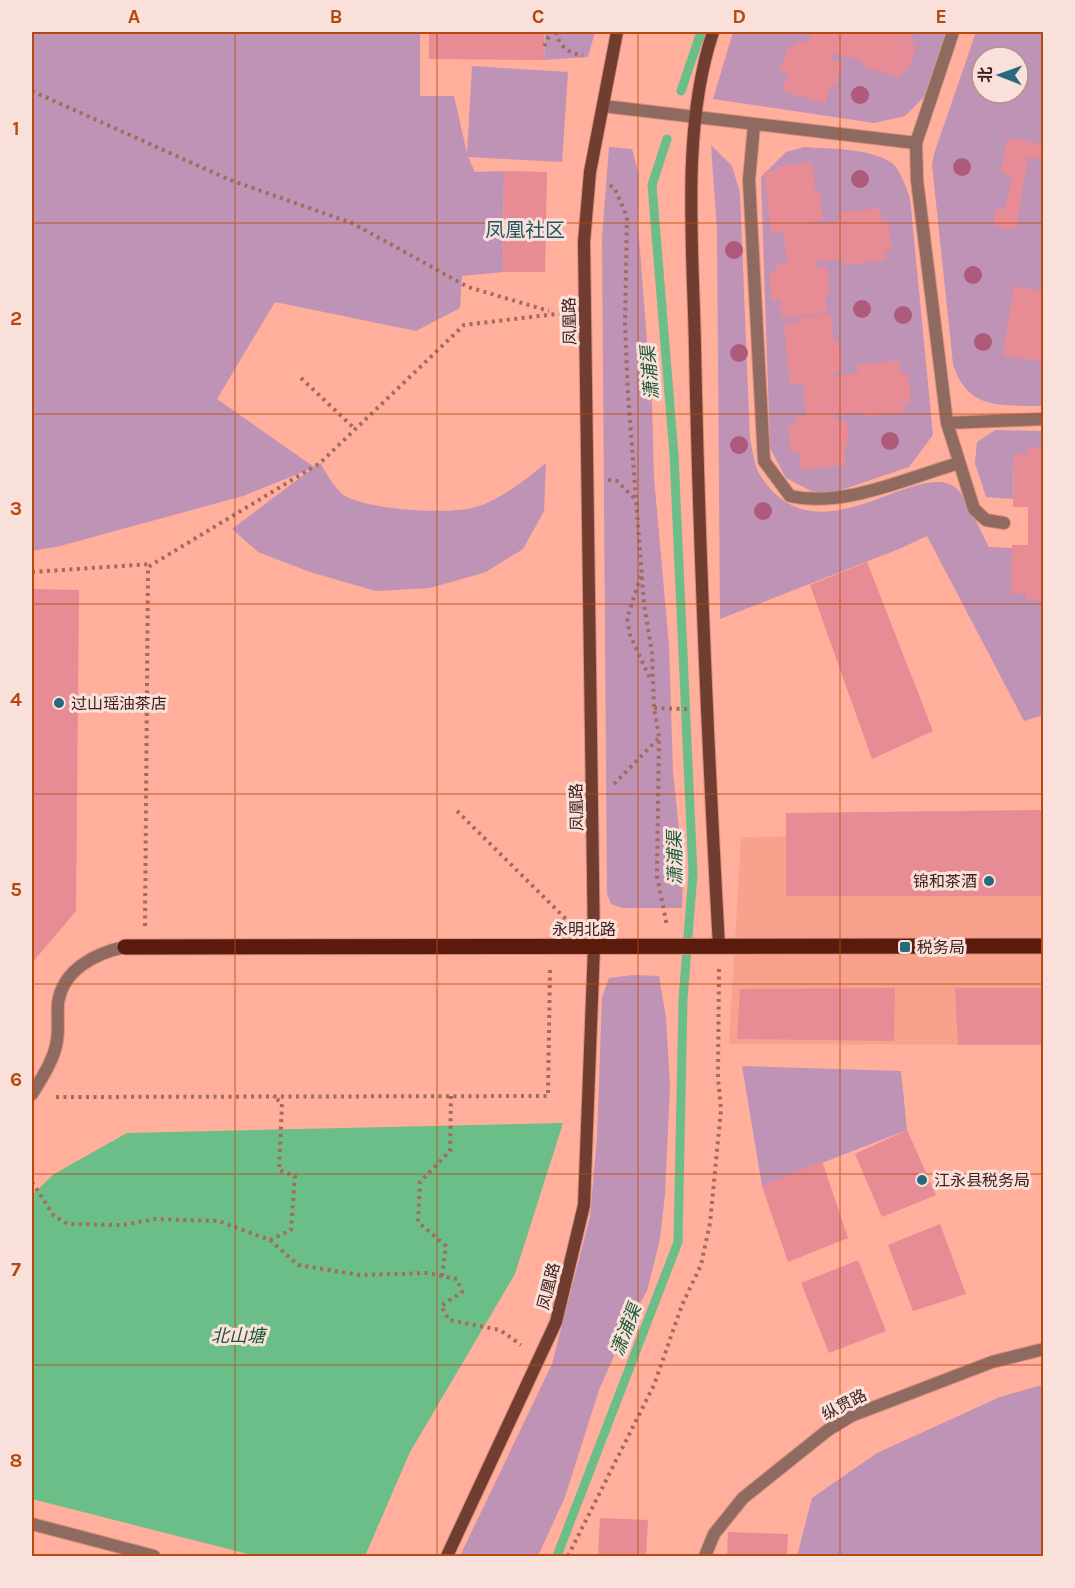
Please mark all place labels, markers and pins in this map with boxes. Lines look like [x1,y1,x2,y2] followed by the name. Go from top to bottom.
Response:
[71,694,167,713] place label: 过山瑶油茶店
[52,696,66,710] marker: 过山瑶油茶店
[913,872,977,891] place label: 锦和茶酒
[982,874,996,888] marker: 锦和茶酒
[917,938,965,957] place label: 税务局
[898,940,912,954] marker: 税务局
[934,1171,1030,1190] place label: 江永县税务局
[915,1173,929,1187] marker: 江永县税务局

